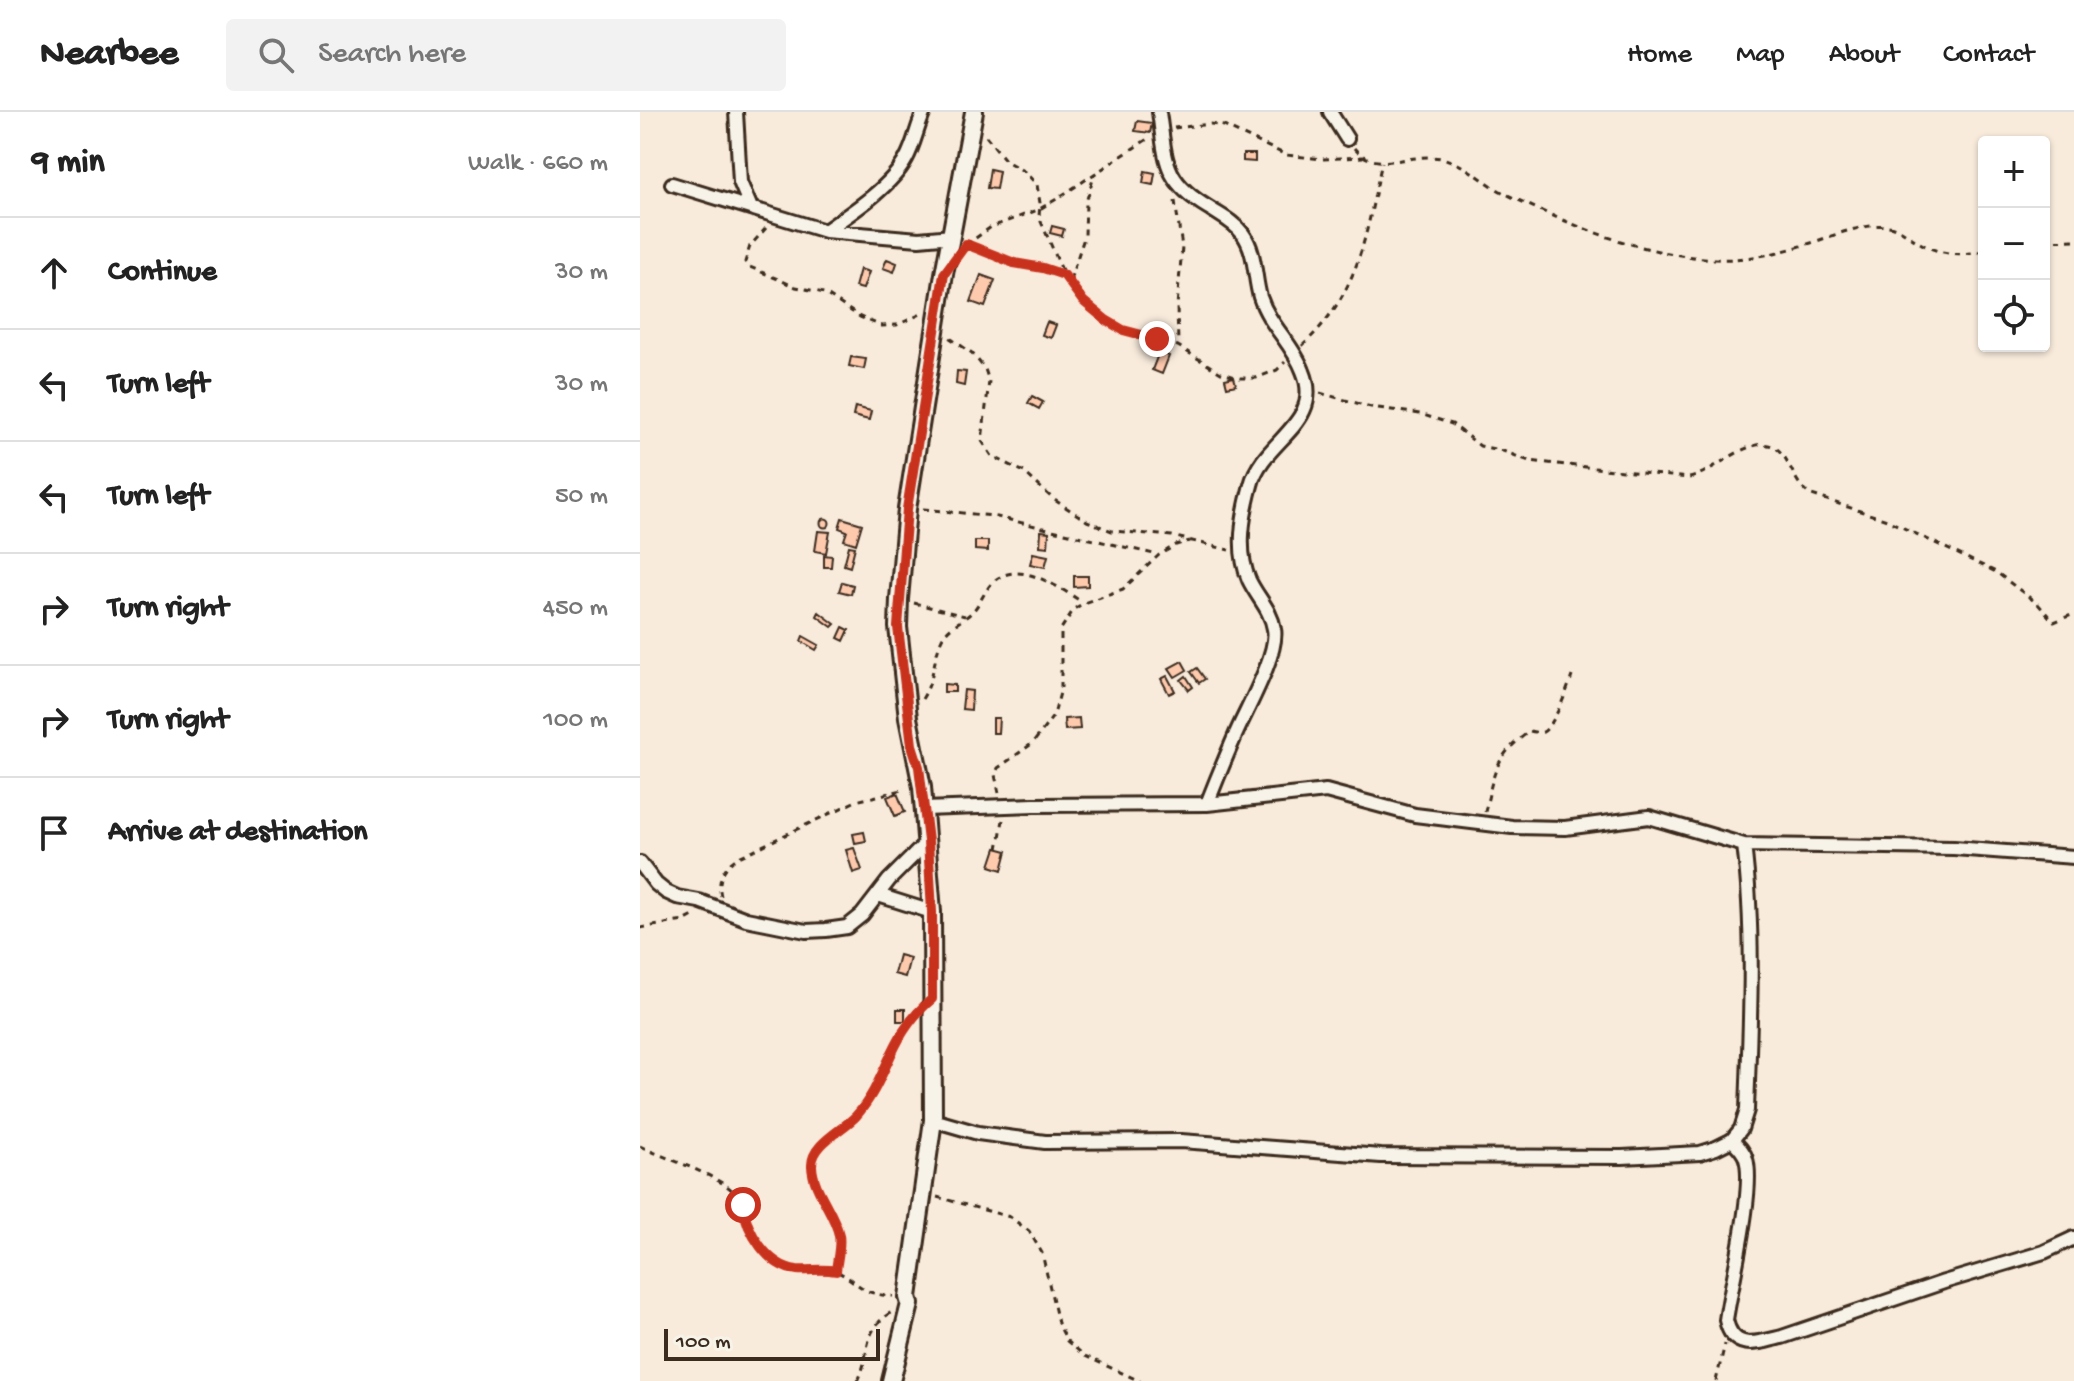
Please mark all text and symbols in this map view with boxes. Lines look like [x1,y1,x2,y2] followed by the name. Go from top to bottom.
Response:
[226,19,786,91] search box
[40,33,178,77] text: Nearbee
[254,33,298,77] icon: search
[318,38,466,73] text: Search here
[1627,39,1692,72] text: Home
[1736,39,1785,72] text: Map
[1829,39,1899,72] text: About
[1943,39,2034,72] text: Contact
[1978,136,2050,352] map controls
[1978,136,2050,208] button: +
[32,144,105,184] text: 9 min
[468,149,608,180] text: Walk · 660 m
[1978,208,2050,280] button: −
[32,251,76,295] icon: ahead
[108,256,217,291] text: Continue
[555,258,608,289] text: 30 m
[1978,280,2050,352] button: locate
[1139,321,1175,357] route end
[32,363,76,407] icon: left
[108,368,209,403] text: Turn left
[555,370,608,401] text: 30 m
[32,475,76,519] icon: left
[108,480,209,515] text: Turn left
[555,482,608,513] text: 50 m
[32,587,76,631] icon: right
[108,592,228,627] text: Turn right
[543,594,608,625] text: 450 m
[32,699,76,743] icon: right
[108,704,228,739] text: Turn right
[543,706,608,737] text: 100 m
[32,811,76,855] icon: arrive
[108,816,368,851] text: Arrive at destination
[725,1187,761,1223] route start
[664,1325,880,1361] scale bar
[676,1330,731,1356] text: 100 m

